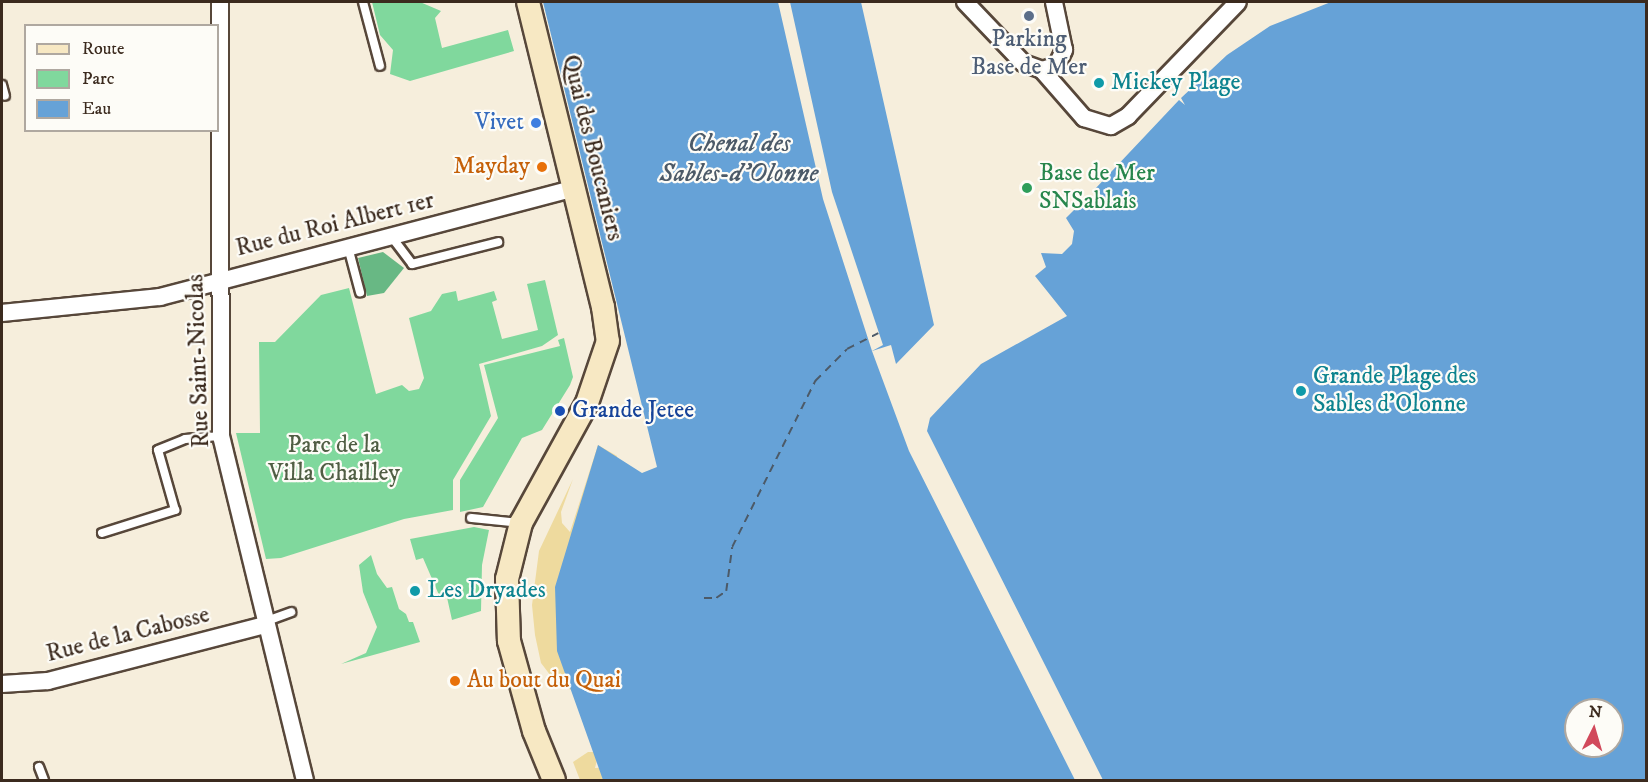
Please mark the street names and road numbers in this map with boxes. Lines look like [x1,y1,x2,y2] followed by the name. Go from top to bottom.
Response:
[555,52,629,244] street label: Quai des Boucaniers
[233,186,437,264] street label: Rue du Roi Albert 1er
[182,274,216,448] street label: Rue Saint-Nicolas
[43,601,213,669] street label: Rue de la Cabosse

